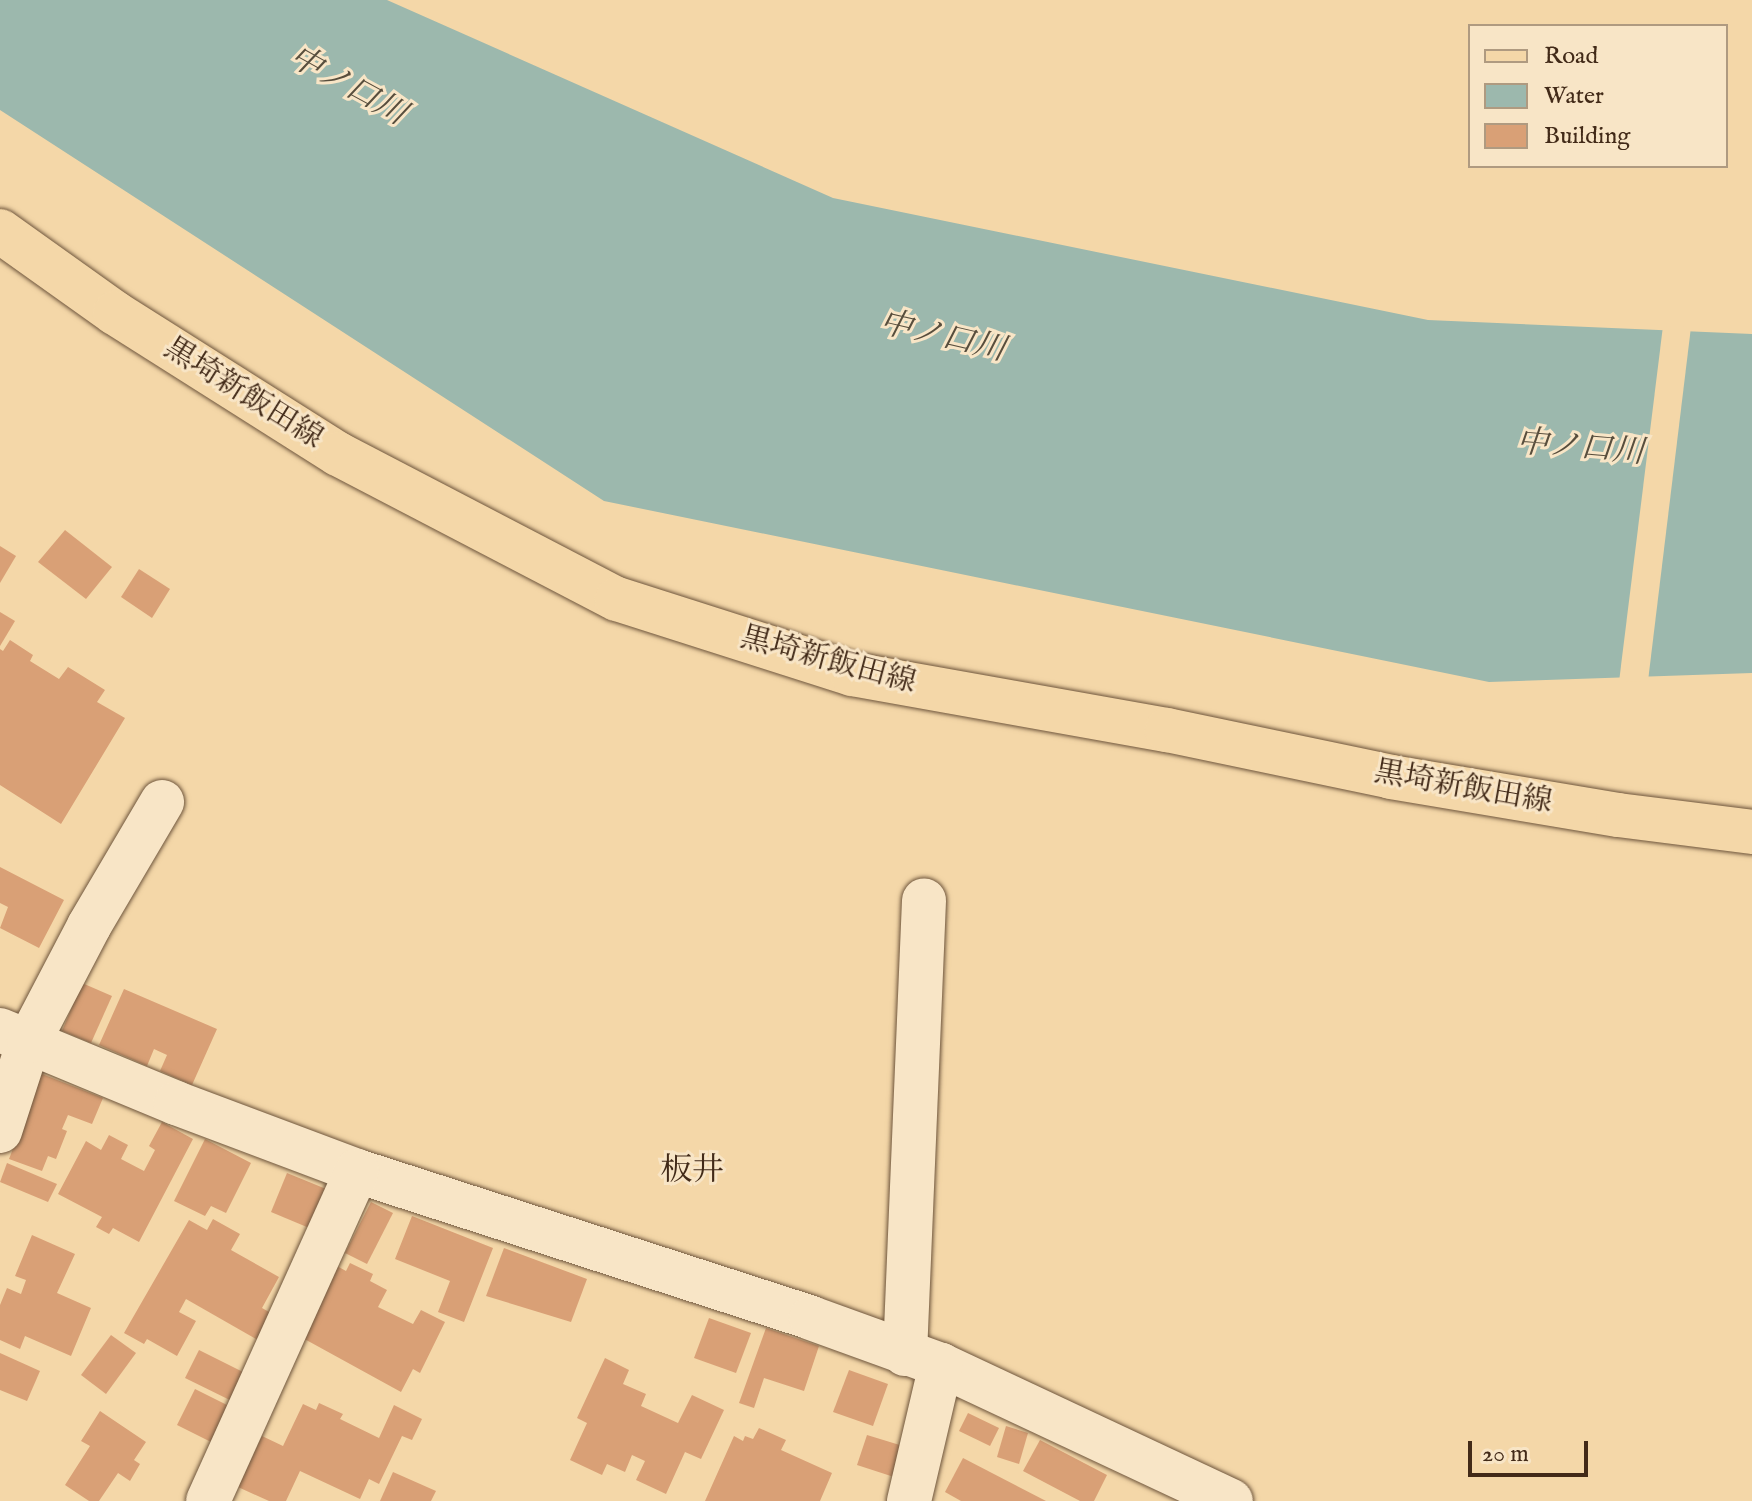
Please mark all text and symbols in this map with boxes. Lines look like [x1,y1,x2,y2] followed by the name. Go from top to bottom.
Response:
[1468,24,1728,168] legend
[282,39,412,135] water label: 中ノ口川
[1544,41,1598,72] text: Road
[1544,81,1604,112] text: Water
[1544,121,1630,152] text: Building
[875,305,1009,371] water label: 中ノ口川
[157,331,329,457] street label: 黒埼新飯田線
[1515,424,1645,474] water label: 中ノ口川
[736,620,920,702] street label: 黒埼新飯田線
[1371,755,1555,821] street label: 黒埼新飯田線
[660,1153,724,1191] district label: 板井
[1472,1425,1592,1475] scale bar
[1482,1439,1529,1470] text: 20 m

